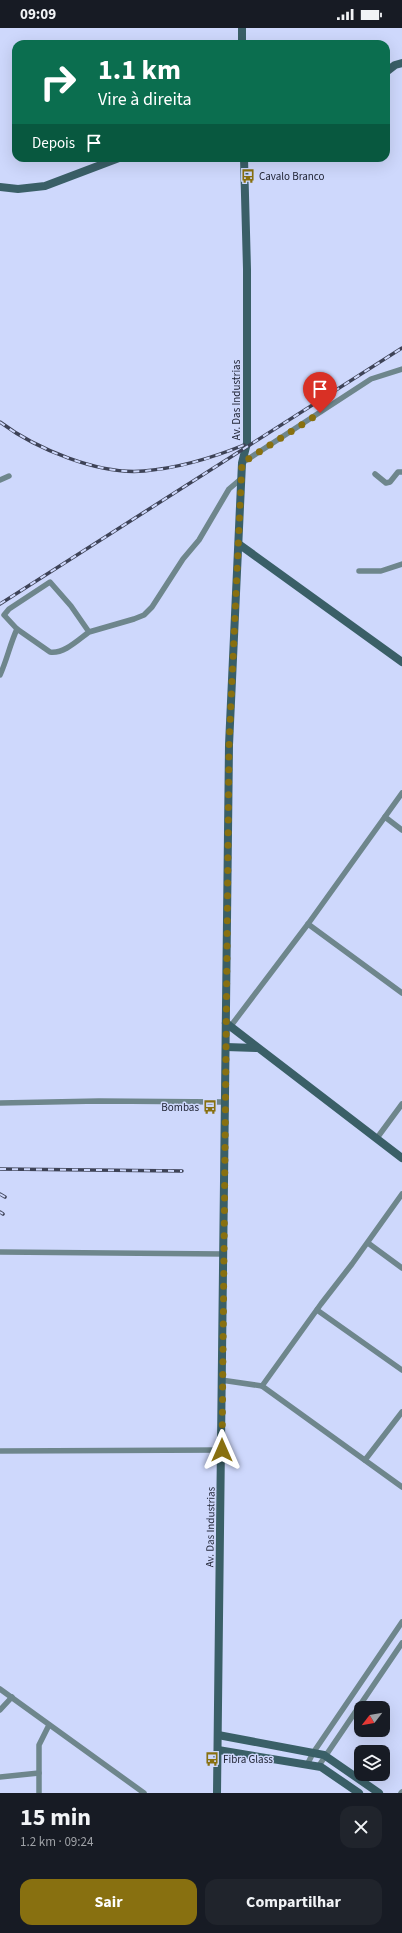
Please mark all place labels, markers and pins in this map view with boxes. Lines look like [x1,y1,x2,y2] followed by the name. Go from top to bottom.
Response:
[240,168,256,184] bus stop icon: Cavalo Branco
[259,169,325,184] place label: Cavalo Branco
[303,372,337,413] pin
[202,1099,218,1115] bus stop icon: Bombas
[161,1100,199,1115] place label: Bombas
[204,1751,220,1767] bus stop icon: Fibra Glass
[223,1752,273,1767] place label: Fibra Glass

